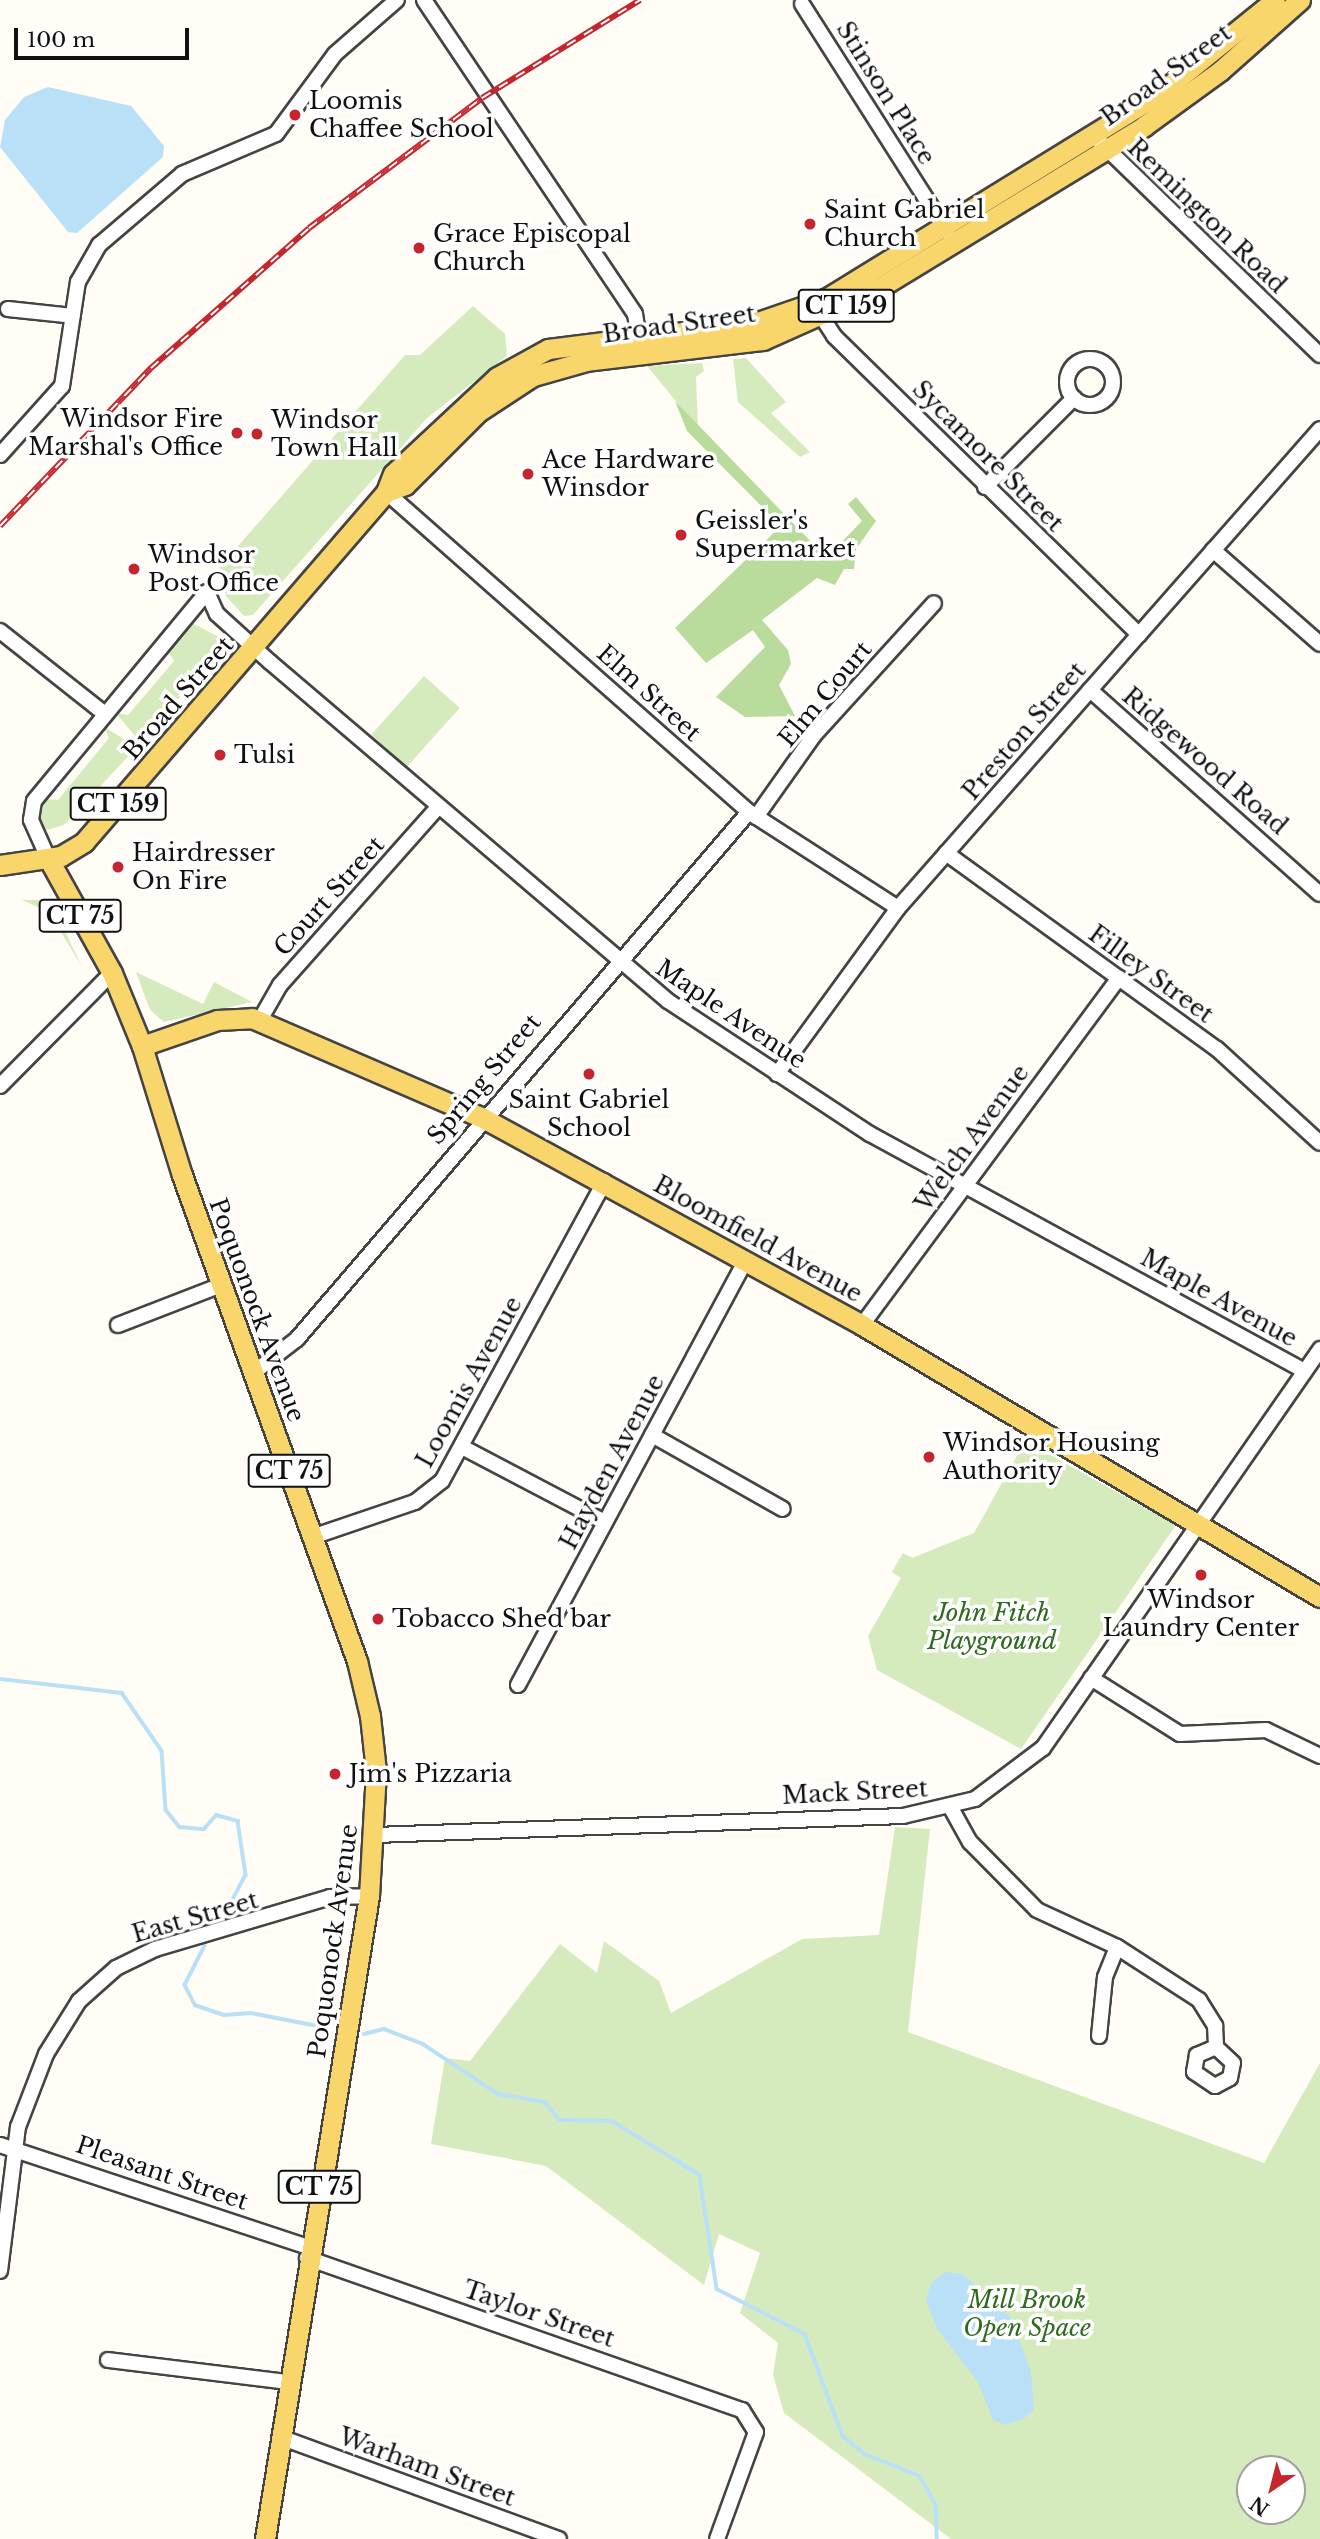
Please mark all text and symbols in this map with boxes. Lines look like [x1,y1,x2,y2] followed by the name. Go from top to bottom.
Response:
[18,14,192,58] scale bar
[831,16,941,170] street label: Stinson Place
[1095,18,1237,132] street label: Broad Street
[27,27,95,53] text: 100 m
[309,87,494,143] place label: Loomis Chaffee School
[287,107,303,123] marker: Loomis Chaffee School
[1122,133,1292,299] street label: Remington Road
[824,196,985,252] place label: Saint Gabriel Church
[802,216,818,232] marker: Saint Gabriel Church
[433,220,631,276] place label: Grace Episcopal Church
[411,240,427,256] marker: Grace Episcopal Church
[797,286,895,326] road number: CT 159
[601,299,757,349] street label: Broad Street
[907,375,1069,537] street label: Sycamore Street
[28,405,223,461] place label: Windsor Fire Marshal's Office
[271,406,398,462] place label: Windsor Town Hall
[229,425,245,441] marker: Windsor Fire Marshal's Office
[249,426,265,442] marker: Windsor Town Hall
[542,446,715,502] place label: Ace Hardware Winsdor
[520,466,536,482] marker: Ace Hardware Winsdor
[695,507,855,563] place label: Geissler's Supermarket
[673,527,689,543] marker: Geissler's Supermarket
[148,541,279,597] place label: Windsor Post Office
[126,561,142,577] marker: Windsor Post Office
[117,630,239,766] street label: Broad Street
[772,635,878,753] street label: Elm Court
[591,639,707,747] street label: Elm Street
[956,656,1092,806] street label: Preston Street
[1117,681,1293,841] street label: Ridgewood Road
[234,741,295,769] place label: Tulsi
[212,747,228,763] marker: Tulsi
[69,784,167,824] road number: CT 159
[268,830,390,962] street label: Court Street
[132,839,275,895] place label: Hairdresser On Fire
[110,859,126,875] marker: Hairdresser On Fire
[38,897,122,936] road number: CT 75
[1083,919,1219,1029] street label: Filley Street
[650,953,812,1075] street label: Maple Avenue
[421,1008,547,1150] street label: Spring Street
[909,1059,1035,1217] street label: Welch Avenue
[581,1066,597,1082] marker: Saint Gabriel School
[509,1086,669,1142] place label: Saint Gabriel School
[648,1169,868,1309] street label: Bloomfield Avenue
[203,1194,311,1426] street label: Poquonock Avenue
[1135,1243,1303,1353] street label: Maple Avenue
[410,1291,528,1473] street label: Loomis Avenue
[554,1369,670,1555] street label: Hayden Avenue
[943,1429,1160,1485] place label: Windsor Housing Authority
[921,1449,937,1465] marker: Windsor Housing Authority
[247,1452,331,1490] road number: CT 75
[1193,1567,1209,1583] marker: Windsor Laundry Center
[1102,1586,1300,1642] place label: Windsor Laundry Center
[927,1599,1057,1655] park label: John Fitch Playground
[392,1605,611,1633] place label: Tobacco Shed bar
[370,1611,386,1627] marker: Tobacco Shed bar
[349,1760,512,1788] place label: Jim's Pizzaria
[327,1766,343,1782] marker: Jim's Pizzaria
[781,1774,929,1810] street label: Mack Street
[302,1822,364,2060] street label: Poquonock Avenue
[129,1885,261,1949] street label: East Street
[72,2130,252,2216] street label: Pleasant Street
[277,2168,361,2206] road number: CT 75
[459,2275,619,2353] street label: Taylor Street
[963,2286,1091,2342] park label: Mill Brook Open Space
[335,2422,519,2512] street label: Warham Street
[1236,2455,1306,2525] north arrow
[1246,2491,1274,2521] text: N

